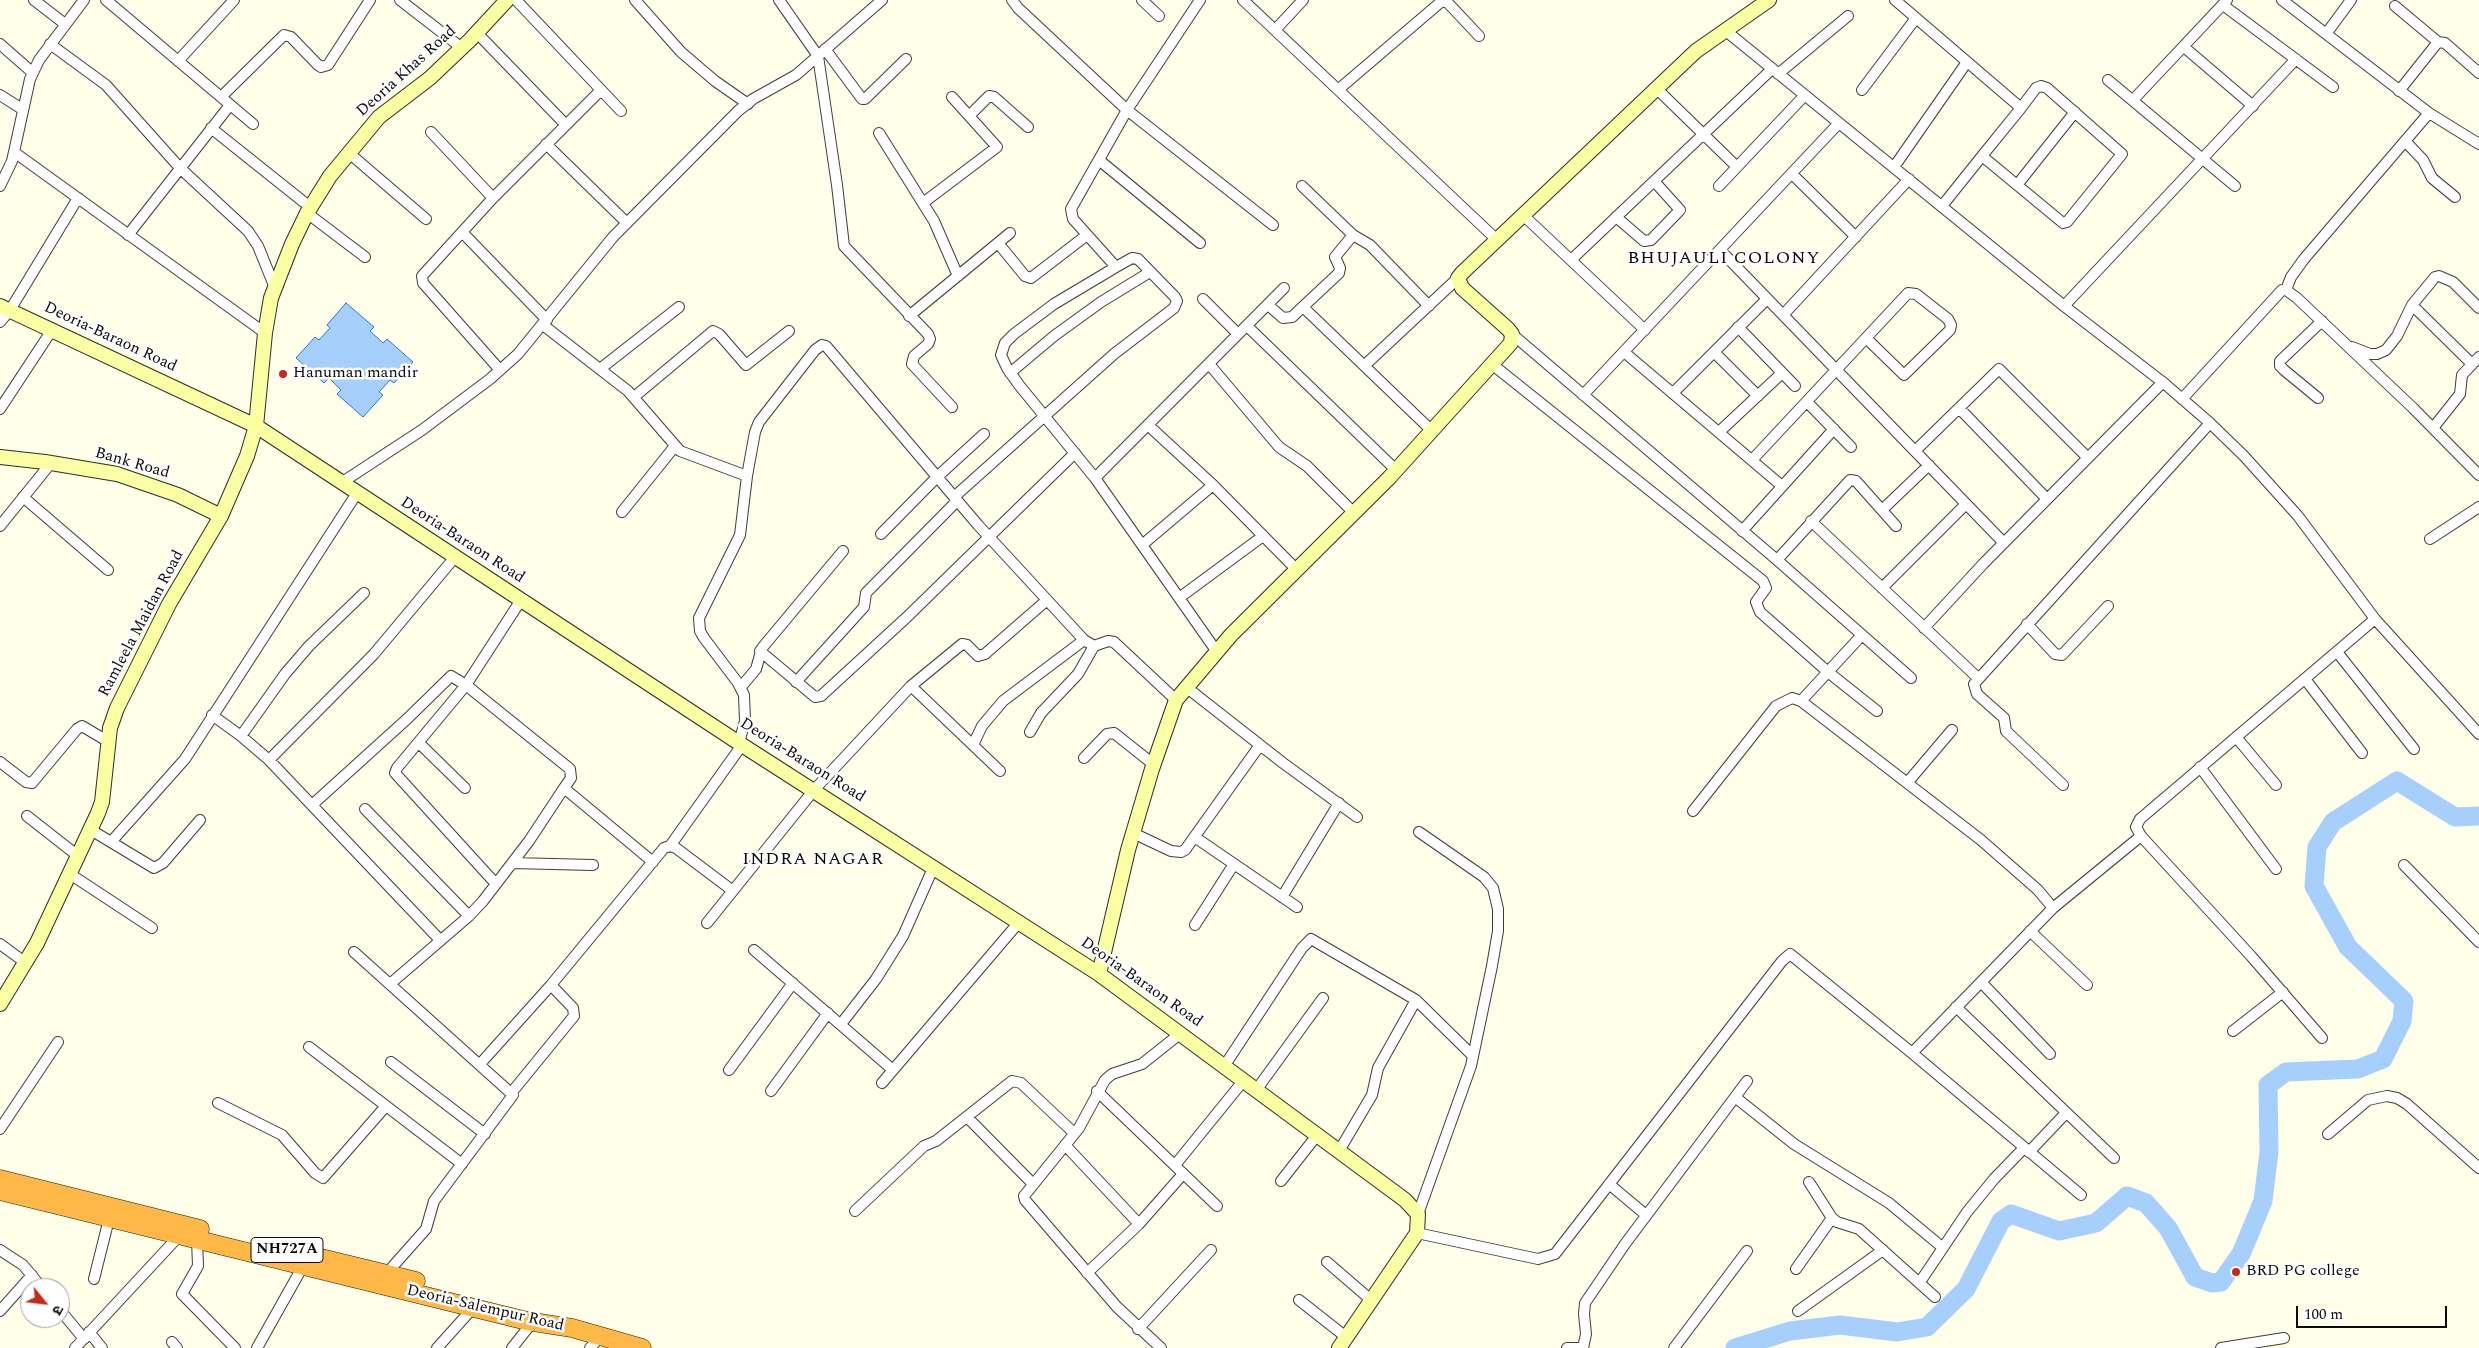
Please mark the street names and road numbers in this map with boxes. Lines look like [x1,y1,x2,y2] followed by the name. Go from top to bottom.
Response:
[353,22,461,122] street label: Deoria Khas Road
[41,299,179,377] street label: Deoria-Baraon Road
[93,444,171,484] street label: Bank Road
[396,494,528,588] street label: Deoria-Baraon Road
[95,547,189,701] street label: Ramleela Maidan Road
[736,715,868,807] street label: Deoria-Baraon Road
[1076,934,1206,1032] street label: Deoria-Baraon Road
[251,1238,323,1262] road number: NH727A
[404,1282,566,1336] street label: Deoria-Salempur Road

